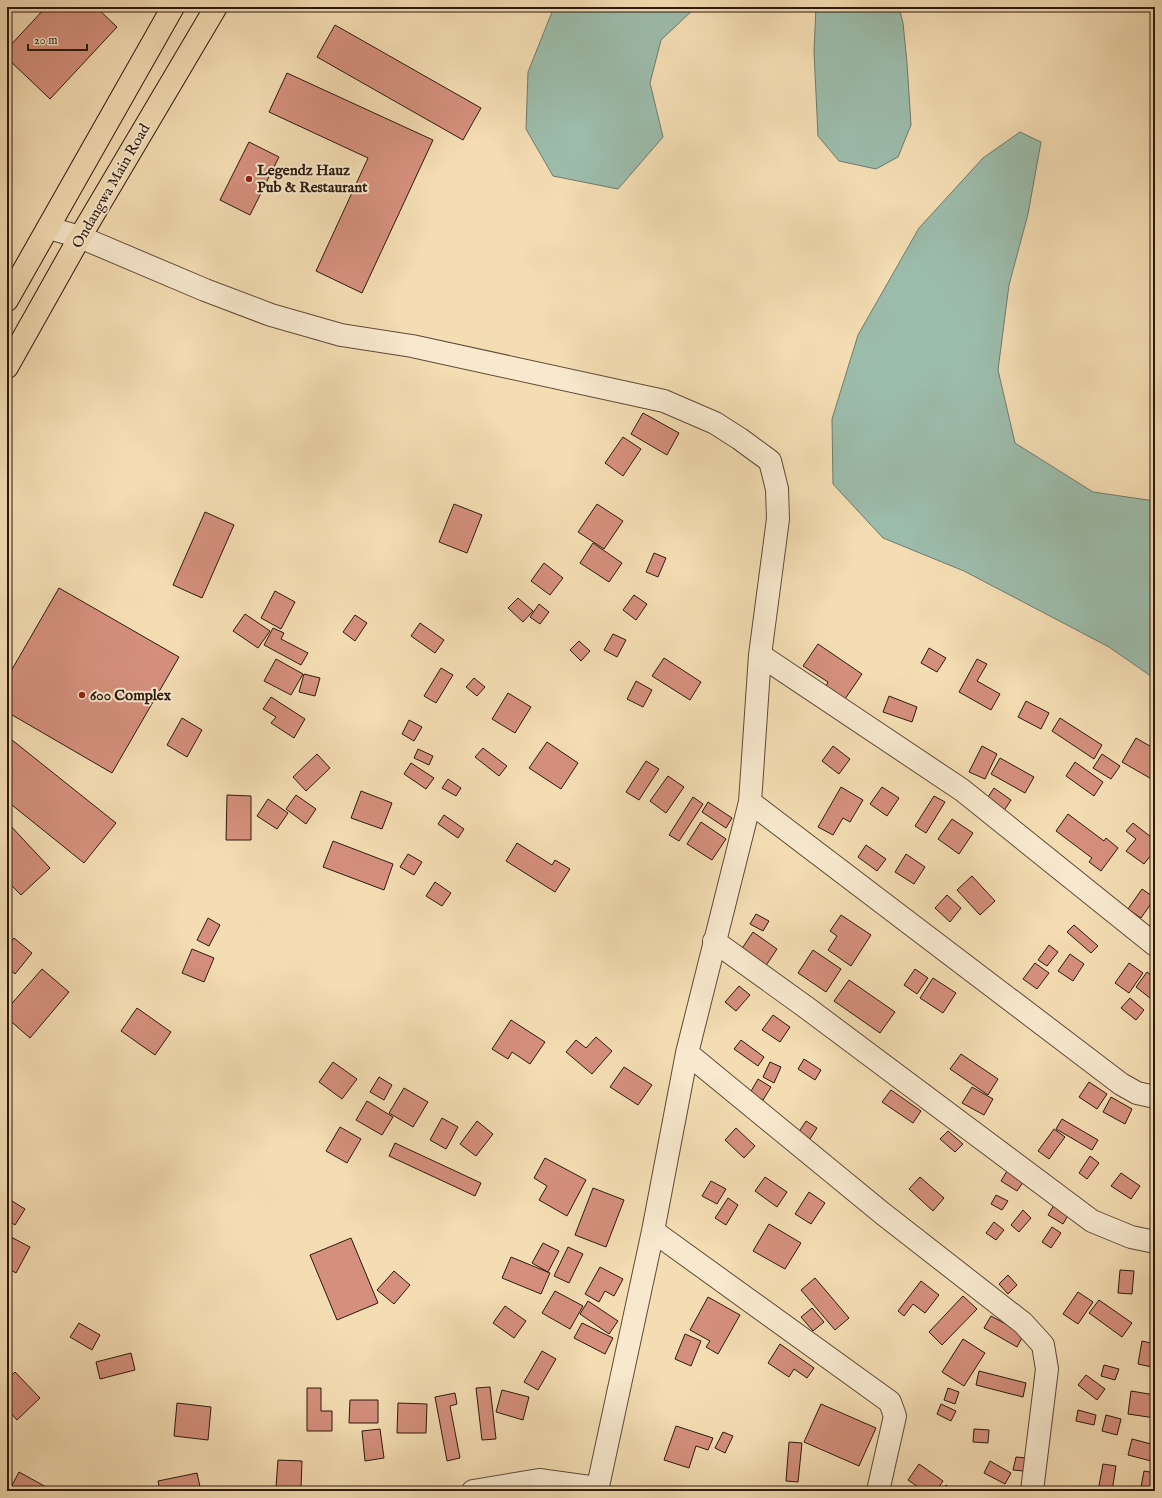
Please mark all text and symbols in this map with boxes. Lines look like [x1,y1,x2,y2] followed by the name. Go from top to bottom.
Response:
[28,26,87,52] scale bar
[34,33,57,48] text: 20 m
[68,119,155,252] street label: Ondangwa Main Road
[257,161,368,197] place label: Legendz Hauz Pub & Restaurant
[244,174,254,184] marker: Legendz Hauz Pub & Restaurant
[90,686,172,705] place label: 600 Complex
[77,690,87,700] marker: 600 Complex

